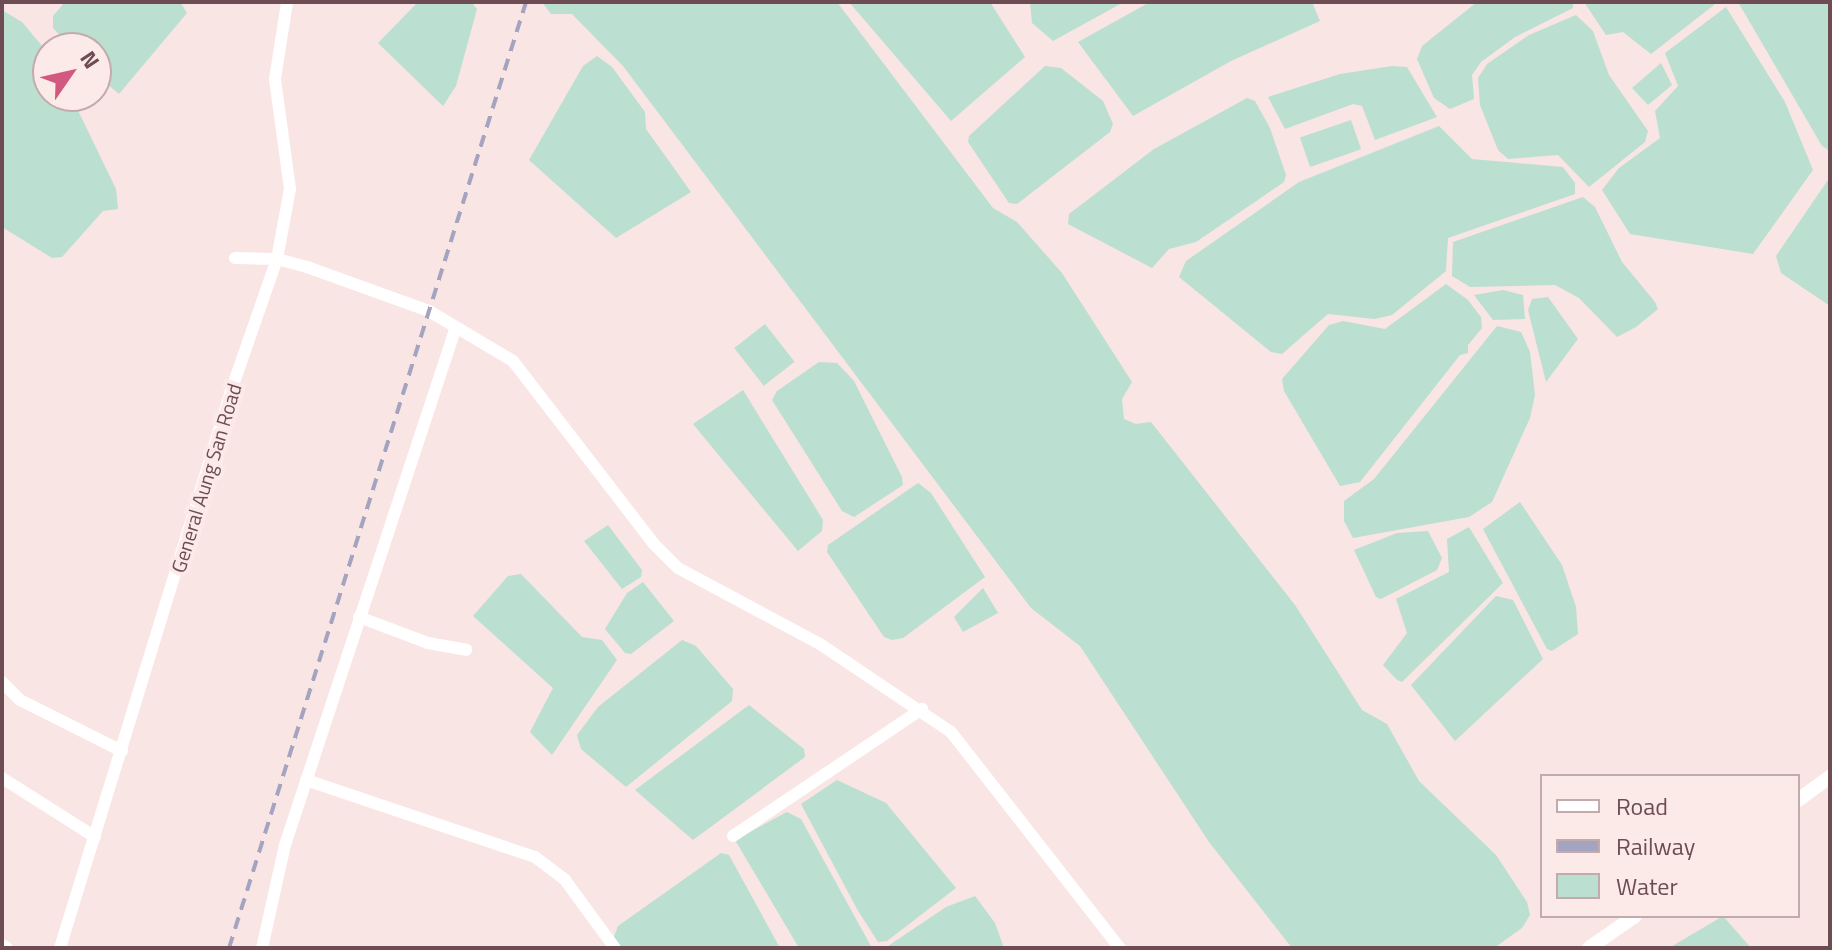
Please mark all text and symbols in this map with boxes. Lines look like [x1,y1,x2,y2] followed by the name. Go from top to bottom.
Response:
[32,32,112,112] north arrow
[72,44,109,76] text: N
[166,381,246,575] street label: General Aung San Road
[1540,774,1800,918] legend
[1616,788,1668,824] text: Road
[1616,828,1695,864] text: Railway
[1616,868,1678,904] text: Water

